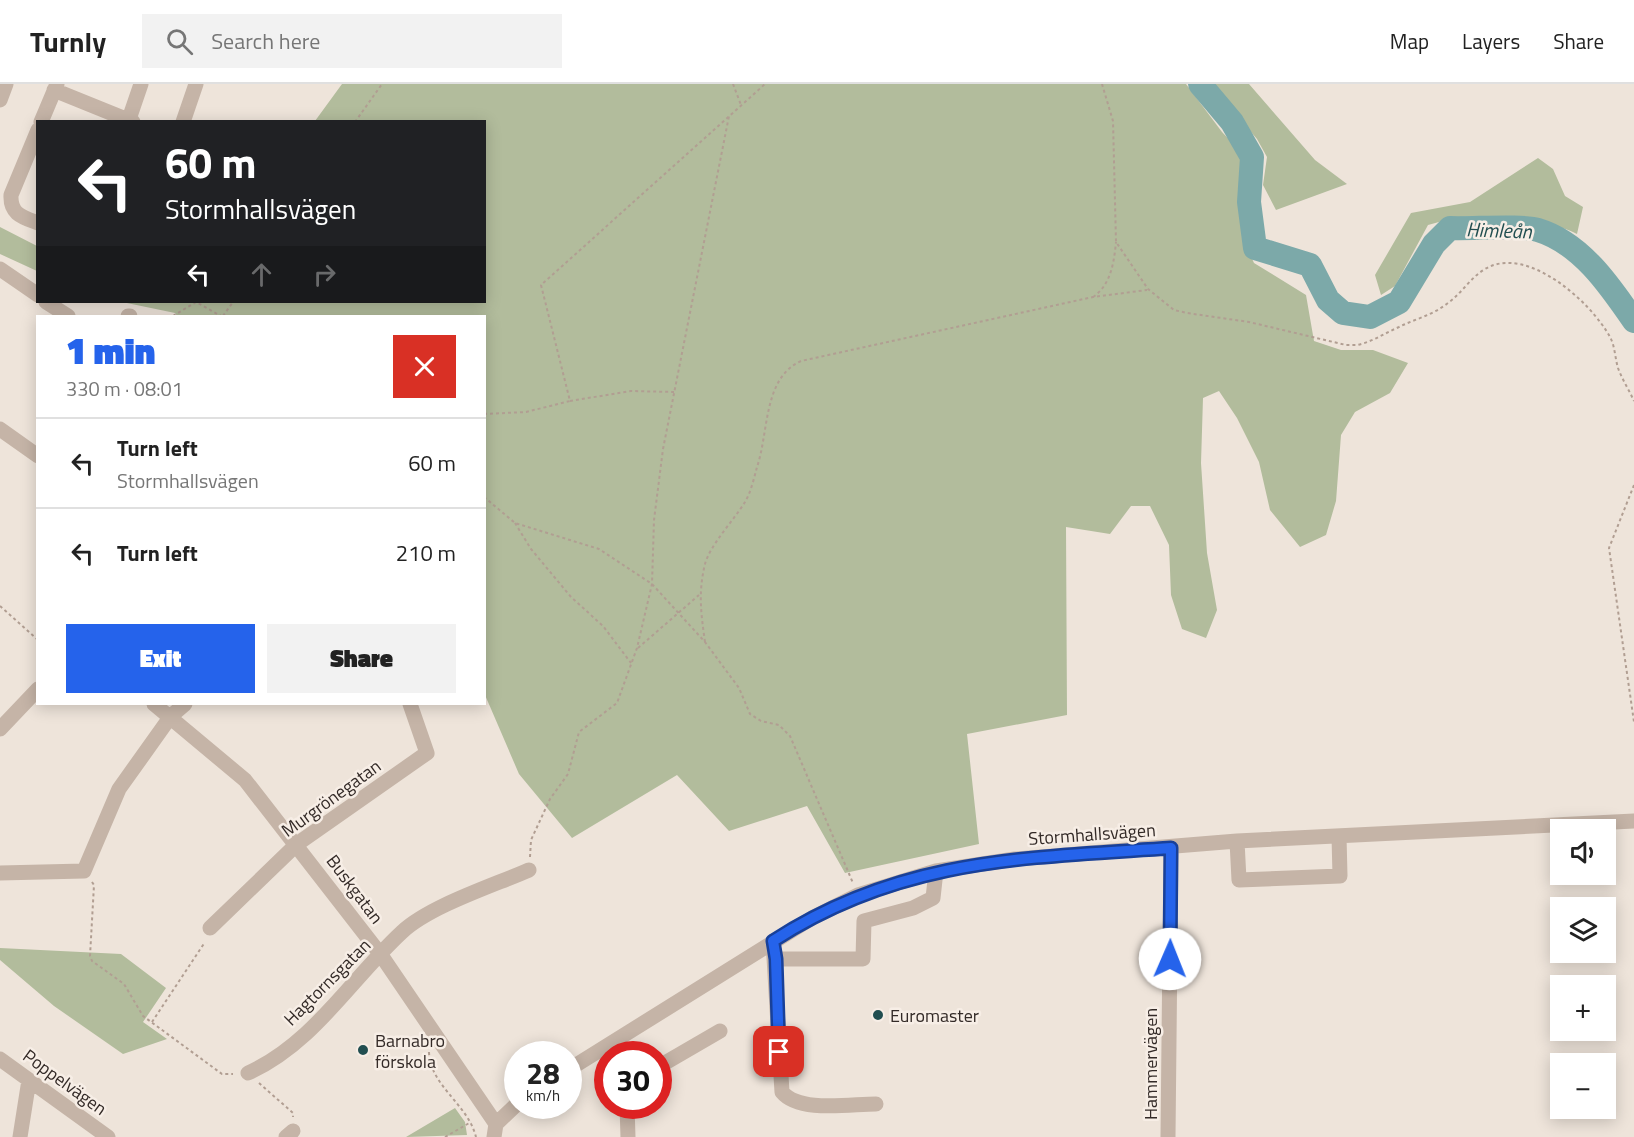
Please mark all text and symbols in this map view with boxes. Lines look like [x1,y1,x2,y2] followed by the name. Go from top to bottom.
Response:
[142,14,562,68] search box
[30,20,106,63] text: Turnly
[211,24,320,58] text: Search here
[163,25,196,58] icon: search
[1390,25,1429,57] text: Map
[1462,25,1520,57] text: Layers
[1553,25,1604,57] text: Share
[165,130,257,194] text: 60 m
[66,144,144,222] icon: left
[165,188,356,229] text: Stormhallsvägen
[1466,213,1533,247] water label: Himleån
[182,258,215,291] icon: left
[245,258,278,291] icon: ahead
[308,258,341,291] icon: right
[66,323,155,378] text: 1 min
[393,335,456,398] button: close
[66,373,183,404] text: 330 m · 08:01
[117,431,198,465] text: Turn left
[408,446,456,480] text: 60 m
[66,447,99,480] icon: left
[117,465,259,496] text: Stormhallsvägen
[117,536,198,570] text: Turn left
[396,536,456,570] text: 210 m
[66,537,99,570] icon: left
[66,624,255,693] button: Exit
[267,624,456,693] button: Share
[275,753,387,843] street label: Murgrönegatan
[1027,816,1157,852] street label: Stormhallsvägen
[1550,819,1616,1119] map controls
[1550,819,1616,885] button: sound
[320,849,390,929] street label: Buskgatan
[1550,897,1616,963] button: layers
[1138,927,1202,991] position arrow
[277,932,377,1032] street label: Hagtornsgatan
[1550,975,1616,1041] button: +
[890,1002,979,1029] place label: Euromaster
[871,1008,885,1022] marker: Euromaster
[1137,1008,1164,1120] street label: Hammervägen
[753,1026,804,1077] pin
[375,1027,445,1075] place label: Barnabro förskola
[762,1035,795,1068] icon: arrive
[594,1041,672,1119] speed limit sign: 30
[17,1042,113,1122] street label: Poppelvägen
[356,1043,370,1057] marker: Barnabro förskola
[526,1050,560,1096] text: 28
[1550,1053,1616,1119] button: −
[526,1084,560,1107] text: km/h

